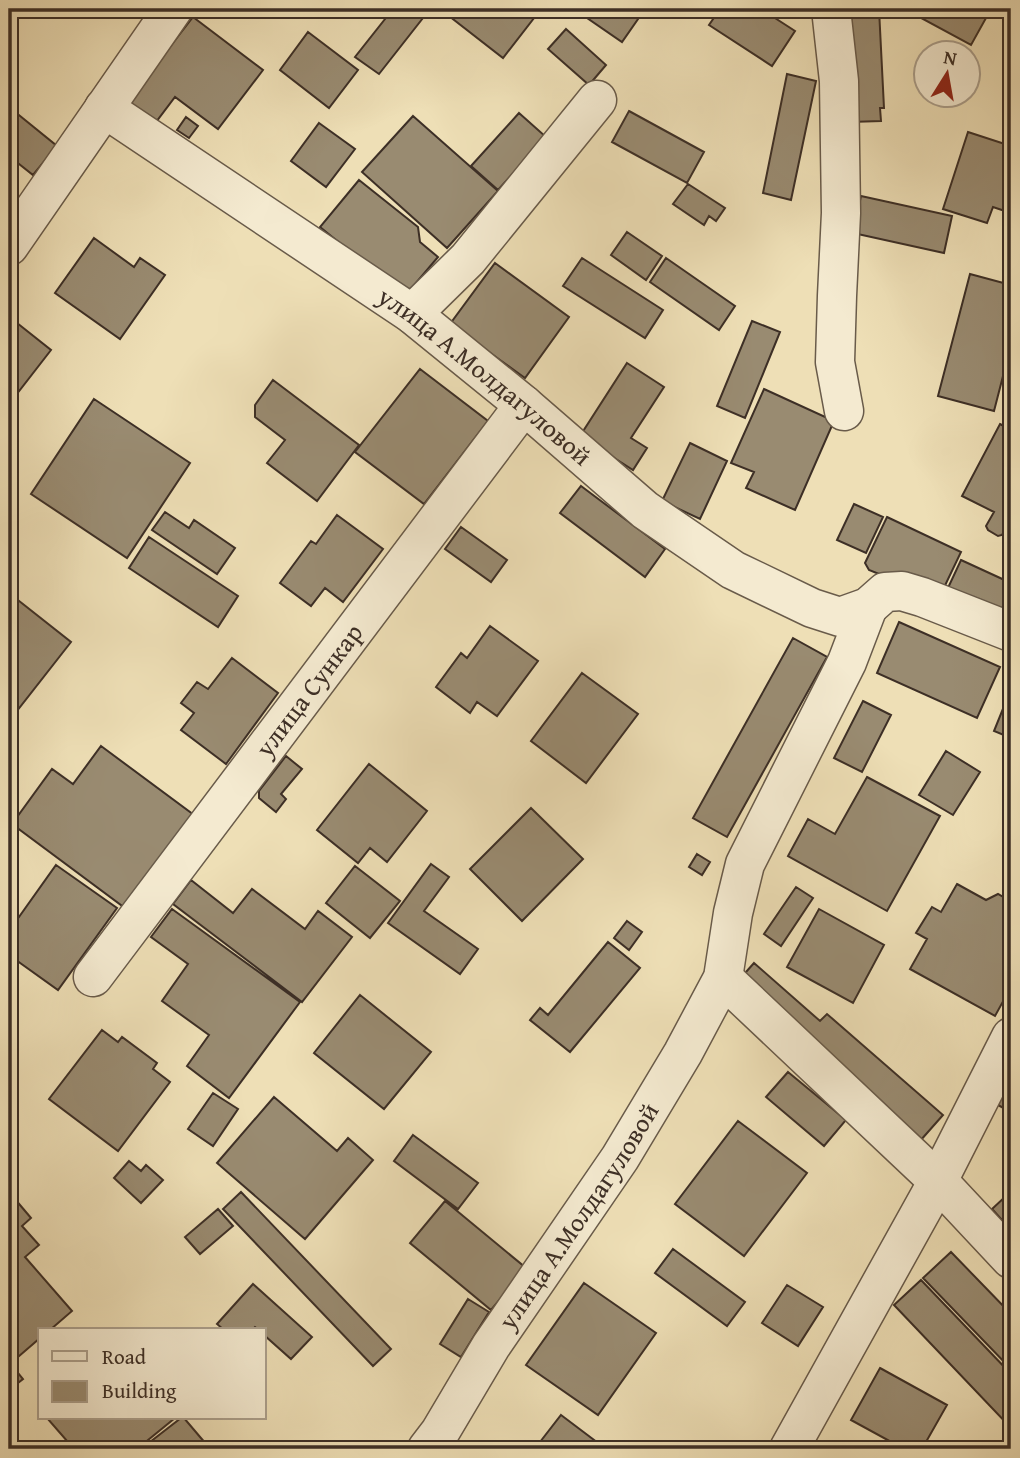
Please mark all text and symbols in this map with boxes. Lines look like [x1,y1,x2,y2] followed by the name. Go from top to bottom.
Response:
[912,38,982,108] north arrow
[941,42,959,72] text: N
[369,276,601,474] street label: улица А.Молдагуловой
[245,615,372,766] street label: улица Сункар
[487,1095,668,1338] street label: улица А.Молдагуловой
[38,1328,266,1420] legend
[102,1341,147,1372] text: Road
[102,1375,177,1406] text: Building

